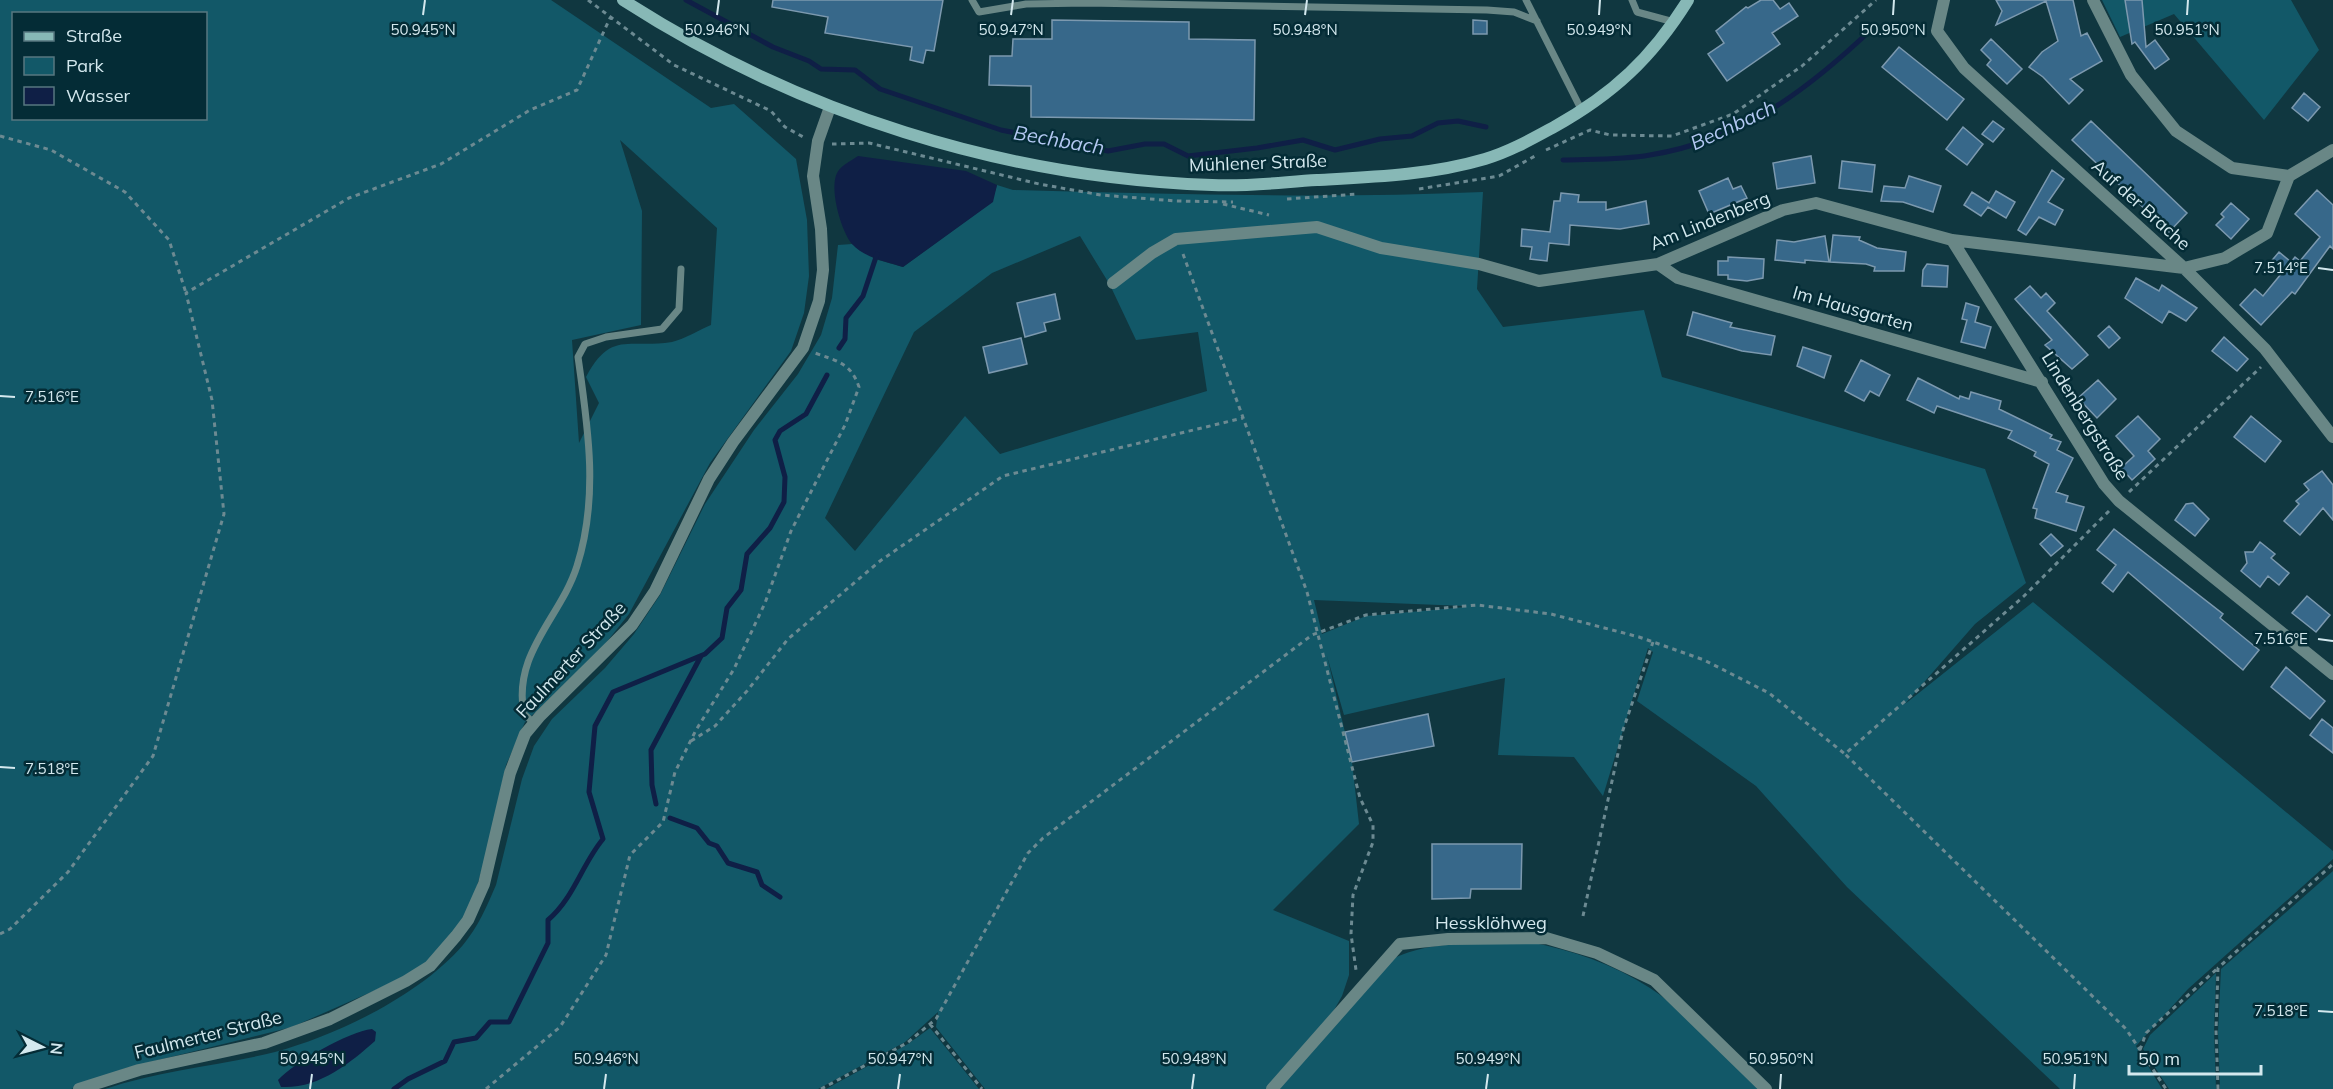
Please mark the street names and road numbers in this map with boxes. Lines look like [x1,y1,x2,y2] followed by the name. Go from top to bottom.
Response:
[1189,149,1327,176] street label: Mühlener Straße
[2087,154,2195,255] street label: Auf der Brache
[1646,186,1773,255] street label: Am Lindenberg
[1790,280,1916,337] street label: Im Hausgarten
[2037,347,2134,484] street label: Lindenbergstraße
[511,597,631,723] street label: Faulmerter Straße
[1435,911,1547,934] street label: Hessklöhweg
[132,1005,284,1064] street label: Faulmerter Straße

